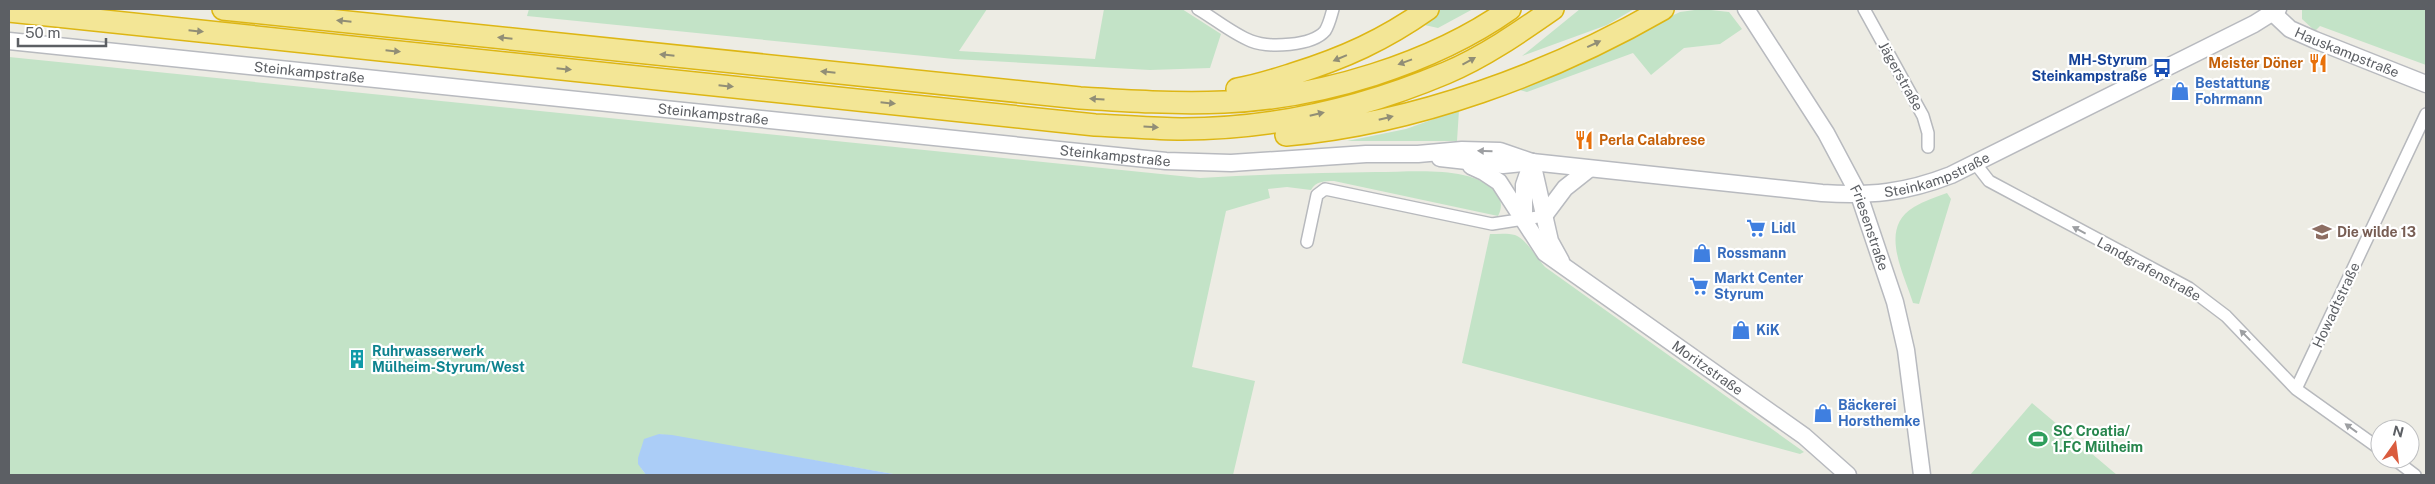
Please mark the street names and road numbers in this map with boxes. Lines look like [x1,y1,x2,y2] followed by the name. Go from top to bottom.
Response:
[2292,24,2402,81] street label: Hauskampstraße
[1875,39,1927,113] street label: Jägerstraße
[253,58,366,86] street label: Steinkampstraße
[657,100,770,128] street label: Steinkampstraße
[1059,142,1171,169] street label: Steinkampstraße
[1883,149,1992,200] street label: Steinkampstraße
[1847,182,1892,273] street label: Friesenstraße
[2094,234,2204,304] street label: Landgrafenstraße
[2309,260,2363,350] street label: Howadtstraße
[1669,337,1746,398] street label: Moritzstraße

